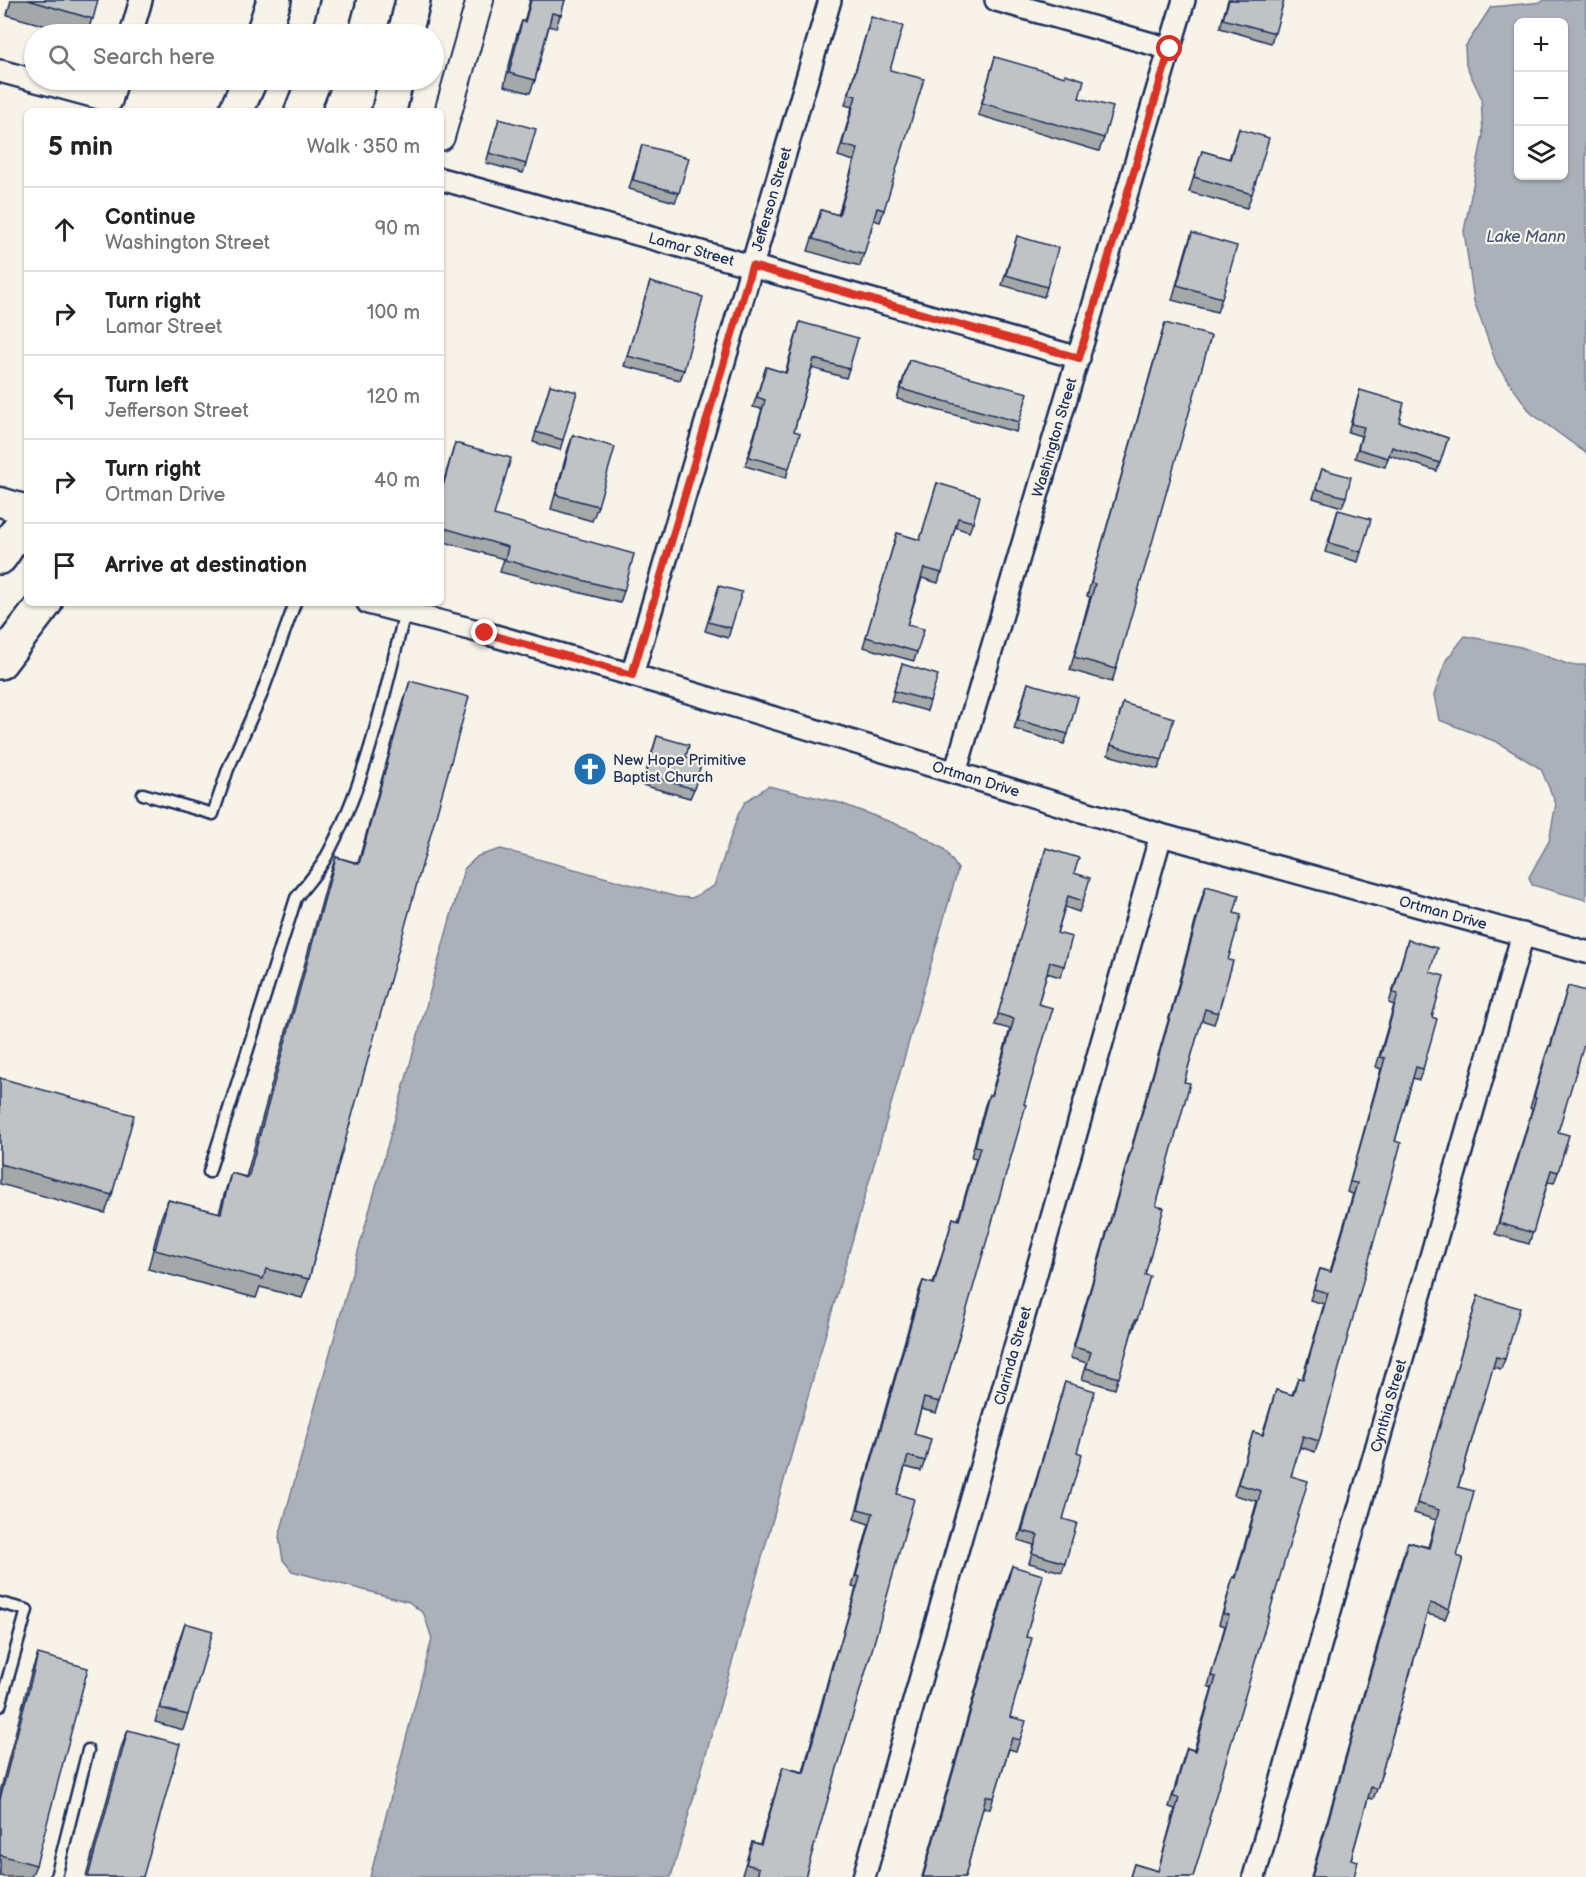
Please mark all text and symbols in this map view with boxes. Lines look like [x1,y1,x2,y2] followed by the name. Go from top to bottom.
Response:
[1514,18,1568,180] map controls
[1514,18,1568,72] button: +
[24,24,444,90] search box
[1156,35,1182,61] route start
[45,41,78,74] icon: search
[93,44,215,71] text: Search here
[1514,72,1568,126] button: −
[1514,126,1568,180] button: layers
[48,132,113,163] text: 5 min
[307,135,420,159] text: Walk · 350 m
[748,144,796,254] street label: Jefferson Street
[105,204,195,231] text: Continue
[48,213,81,246] icon: ahead
[375,217,420,241] text: 90 m
[1486,228,1566,247] water label: Lake Mann
[646,229,737,271] street label: Lamar Street
[105,231,270,255] text: Washington Street
[105,288,201,315] text: Turn right
[48,297,81,330] icon: right
[367,301,420,325] text: 100 m
[105,315,222,339] text: Lamar Street
[105,372,189,399] text: Turn left
[1028,375,1082,500] street label: Washington Street
[48,381,81,414] icon: left
[367,385,420,409] text: 120 m
[105,399,249,423] text: Jefferson Street
[105,456,201,483] text: Turn right
[48,465,81,498] icon: right
[374,469,420,493] text: 40 m
[105,483,225,507] text: Ortman Drive
[48,549,81,582] icon: arrive
[105,552,307,579] text: Arrive at destination
[471,619,497,645] route end
[572,751,608,787] church icon: New Hope Primitive Baptist Church
[613,751,746,787] place label: New Hope Primitive Baptist Church
[930,757,1022,802] street label: Ortman Drive
[1397,892,1489,934] street label: Ortman Drive
[990,1304,1036,1408] street label: Clarinda Street
[1367,1357,1411,1455] street label: Cynthia Street

